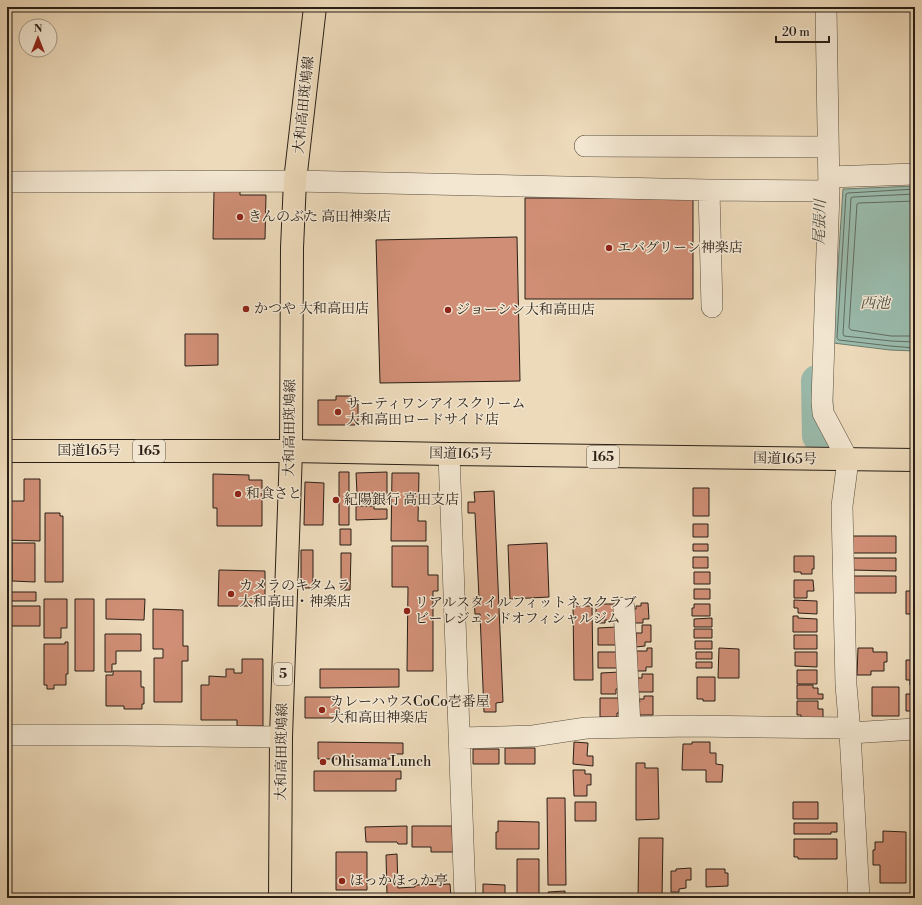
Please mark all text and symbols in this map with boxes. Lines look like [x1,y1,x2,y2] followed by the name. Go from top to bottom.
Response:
[18,18,58,58] north arrow
[776,18,829,44] scale bar
[34,22,43,36] text: N
[782,25,810,40] text: 20 m
[290,55,318,155] street label: 大和高田斑鳩線
[810,197,830,245] water label: 尾張川
[248,208,391,226] place label: きんのぶた 高田神楽店
[235,212,245,222] marker: きんのぶた 高田神楽店
[617,239,743,257] place label: エバグリーン神楽店
[604,243,614,253] marker: エバグリーン神楽店
[860,294,892,313] water label: 西池
[254,300,369,318] place label: かつや 大和高田店
[456,301,595,319] place label: ジョーシン大和高田店
[241,304,251,314] marker: かつや 大和高田店
[443,305,453,315] marker: ジョーシン大和高田店
[280,379,300,477] street label: 大和高田斑鳩線
[346,395,525,429] place label: サーティワンアイスクリーム 大和高田ロードサイド店
[333,407,343,417] marker: サーティワンアイスクリーム 大和高田ロードサイド店
[133,440,165,462] road number: 165
[57,442,121,460] street label: 国道165号
[429,444,493,464] street label: 国道165号
[587,446,619,468] road number: 165
[753,449,817,469] street label: 国道165号
[246,485,302,503] place label: 和食さと
[233,489,243,499] marker: 和食さと
[344,491,459,509] place label: 紀陽銀行 高田支店
[331,495,341,505] marker: 紀陽銀行 高田支店
[239,577,351,611] place label: カメラのキタムラ 大和高田・神楽店
[226,589,236,599] marker: カメラのキタムラ 大和高田・神楽店
[415,594,636,628] place label: リアルスタイルフィットネスクラブ ビーレジェンドオフィシャルジム
[402,606,412,616] marker: リアルスタイルフィットネスクラブ ビーレジェンドオフィシャルジム
[274,663,292,685] road number: 5
[330,693,490,727] place label: カレーハウスCoCo壱番屋 大和高田神楽店
[272,703,292,801] street label: 大和高田斑鳩線
[317,705,327,715] marker: カレーハウスCoCo壱番屋 大和高田神楽店
[331,753,432,771] place label: Ohisama Lunch
[318,757,328,767] marker: Ohisama Lunch
[350,872,448,890] place label: ほっかほっか亭
[337,876,347,886] marker: ほっかほっか亭

